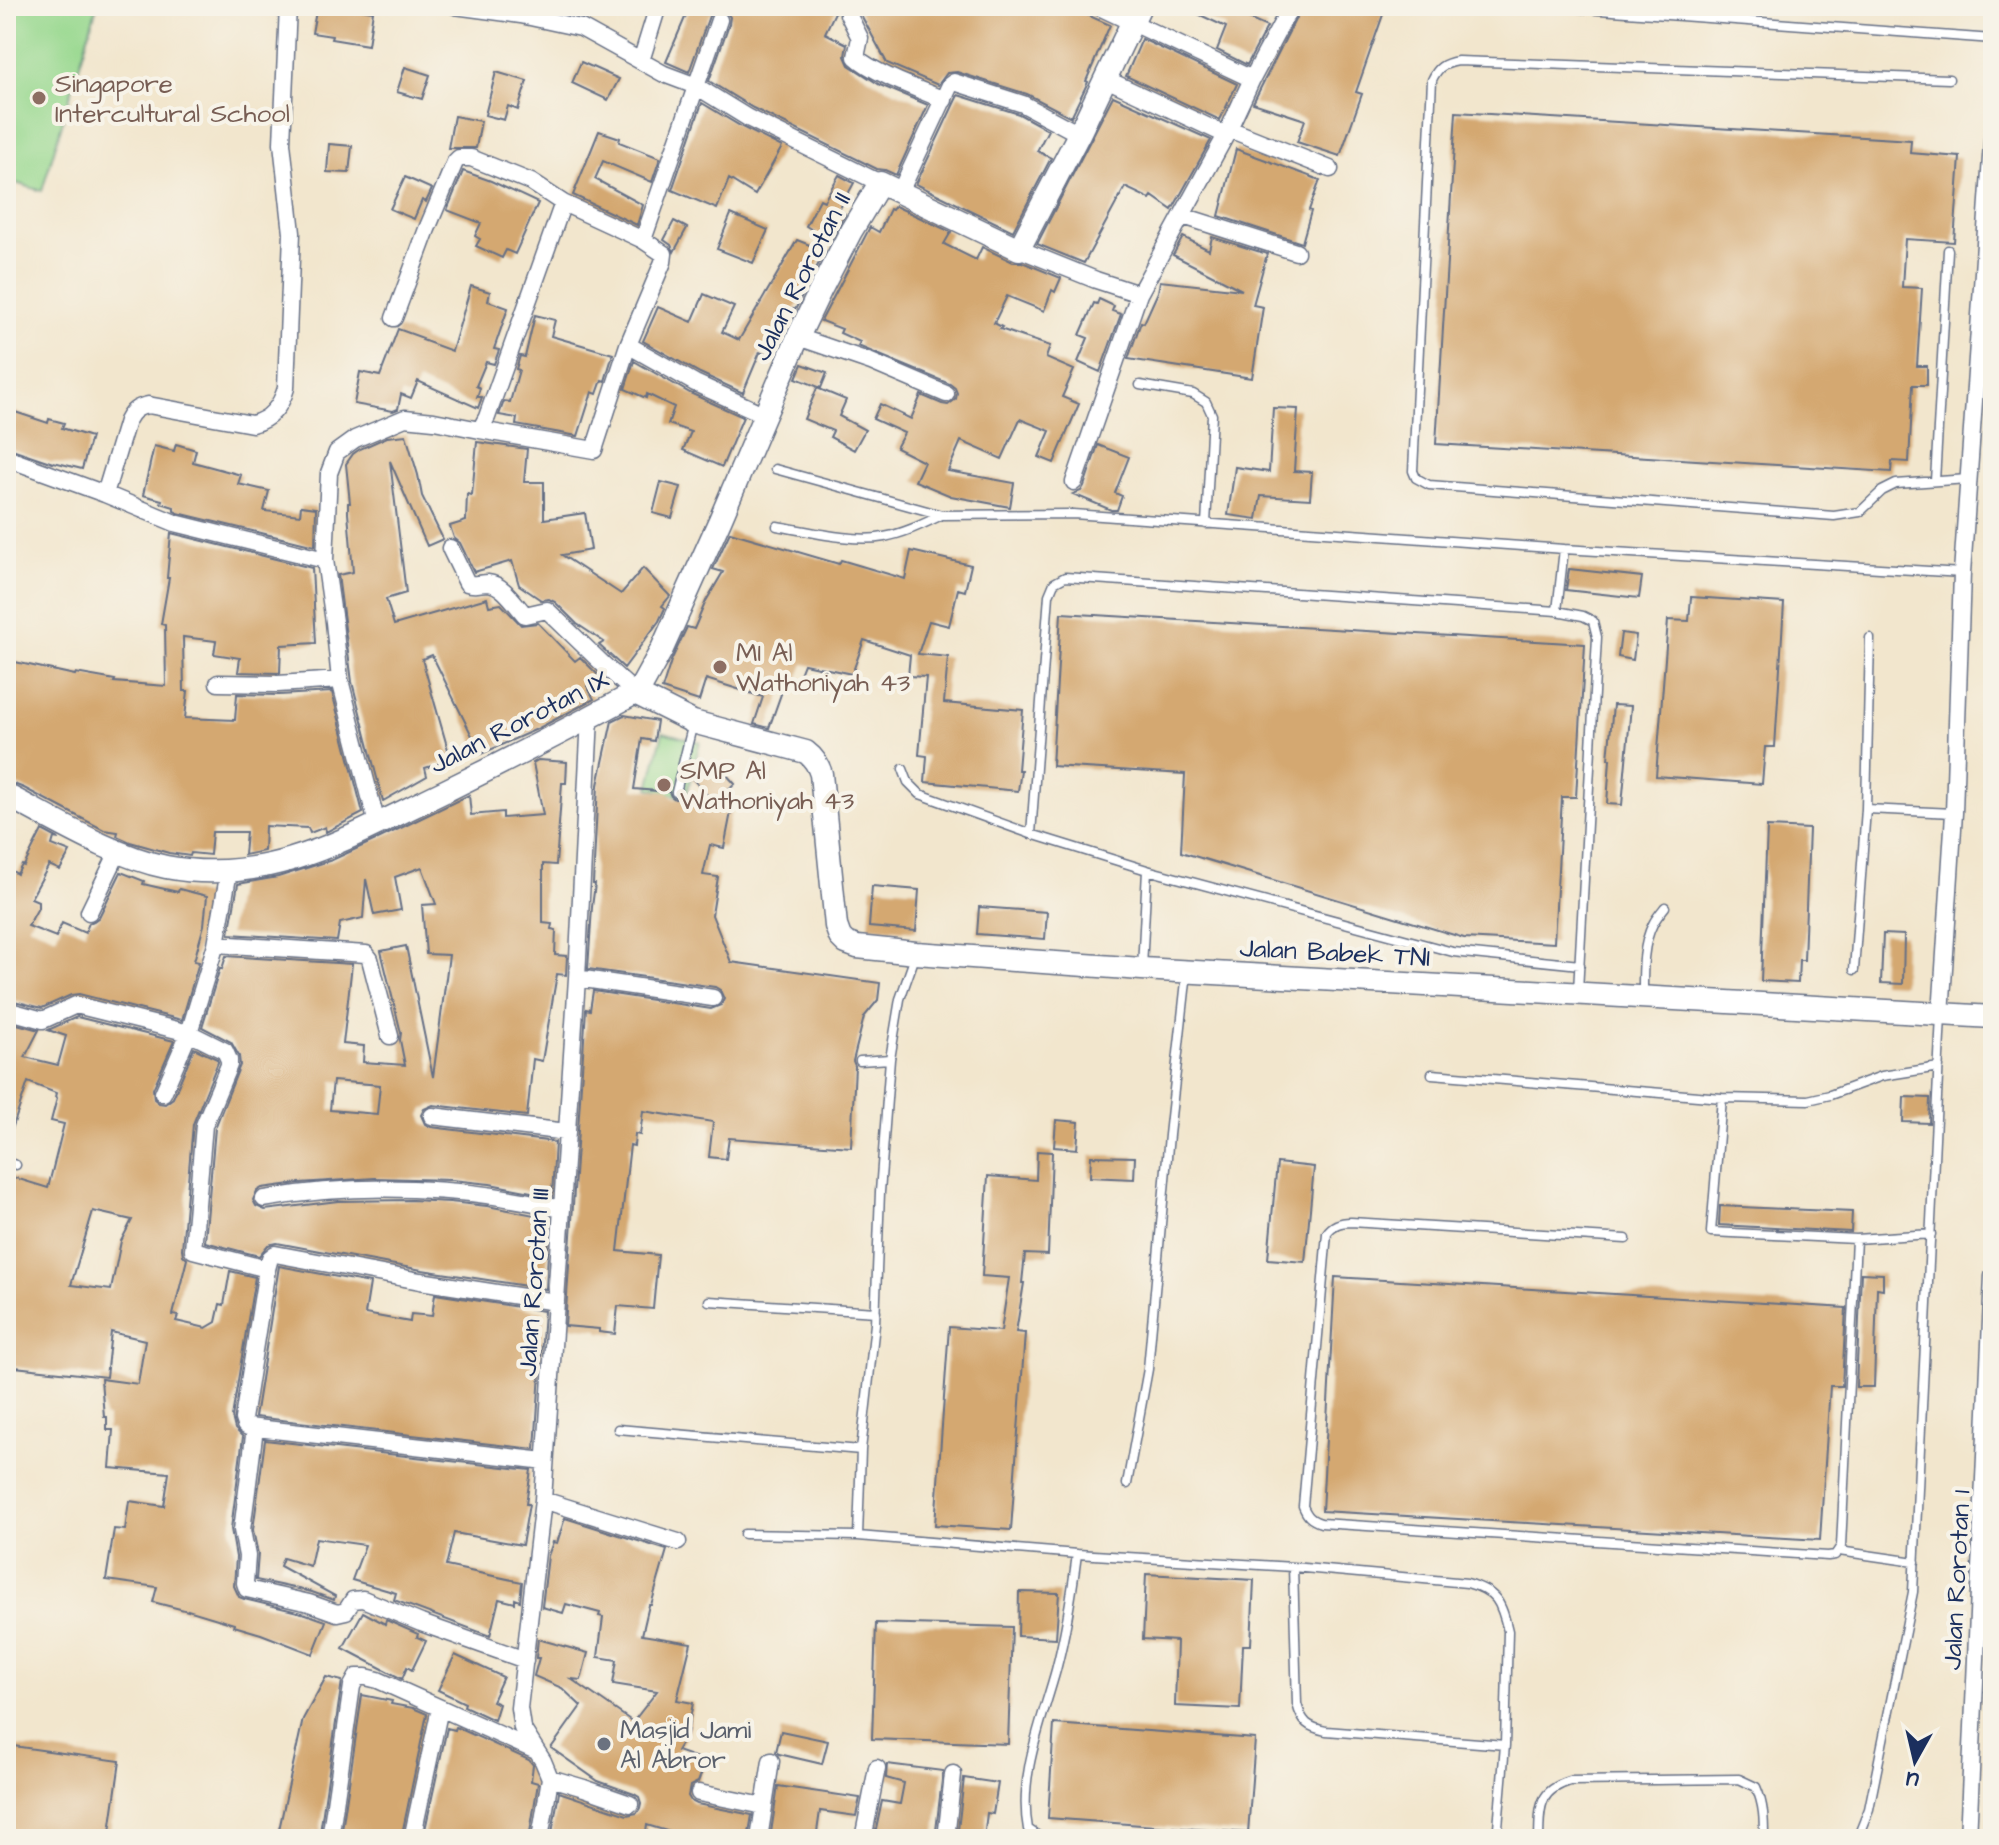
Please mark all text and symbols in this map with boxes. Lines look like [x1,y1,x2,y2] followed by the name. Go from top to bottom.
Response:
[55,66,290,132] place label: Singapore Intercultural School
[30,89,48,107] marker: Singapore Intercultural School
[744,186,860,367] street label: Jalan Rorotan II
[736,635,910,703] place label: MI Al Wathoniyah 43
[711,658,729,676] marker: MI Al Wathoniyah 43
[424,661,615,783] street label: Jalan Rorotan IX
[680,753,854,821] place label: SMP Al Wathoniyah 43
[655,776,673,794] marker: SMP Al Wathoniyah 43
[1239,930,1431,976] street label: Jalan Babek TNI
[509,1187,559,1378] street label: Jalan Rorotan III
[1934,1489,1980,1671] street label: Jalan Rorotan 1
[620,1712,751,1778] place label: Masjid Jami Al Abror
[1875,1721,1955,1801] north arrow
[595,1735,613,1753] marker: Masjid Jami Al Abror
[1904,1763,1921,1796] text: U

